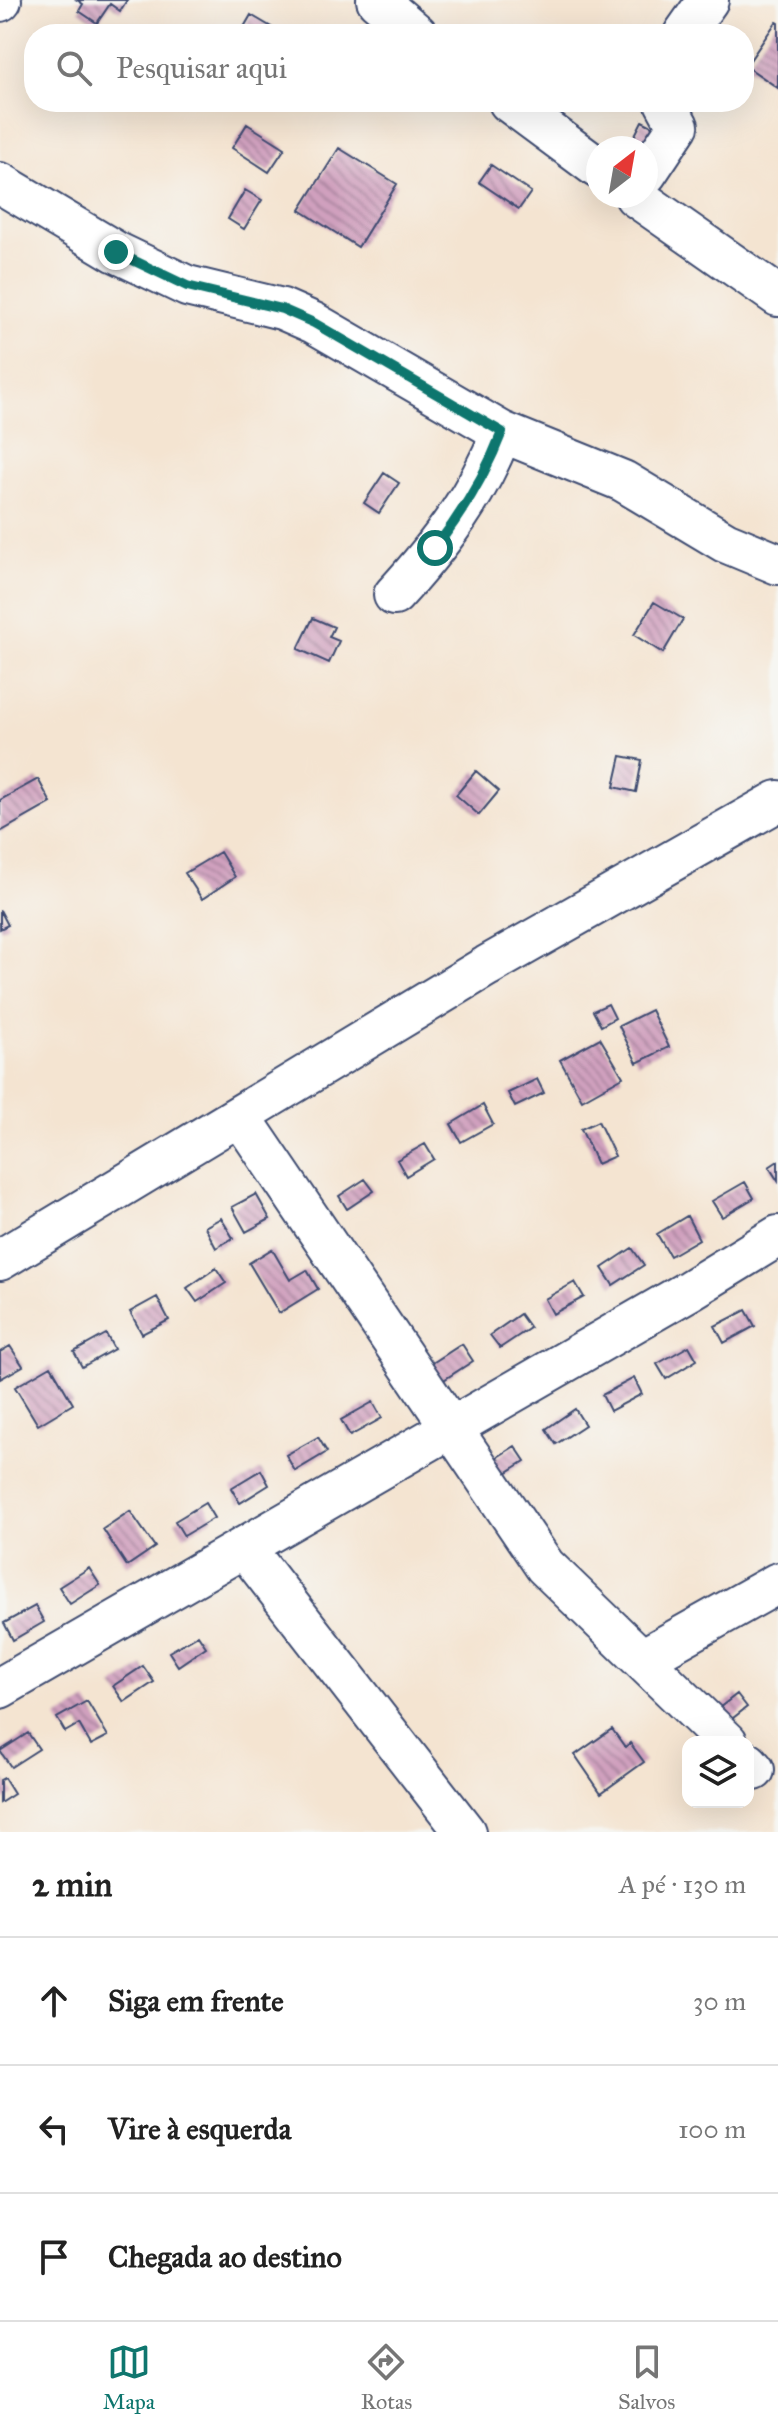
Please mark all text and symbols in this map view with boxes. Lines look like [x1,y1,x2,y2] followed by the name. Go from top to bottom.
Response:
[24,24,754,112] search box
[52,46,96,90] icon: search
[116,50,287,86] text: Pesquisar aqui
[586,136,658,208] north arrow
[98,234,134,270] route end
[417,530,453,566] route start
[682,1736,754,1808] map controls
[682,1736,754,1808] button: layers
[32,1864,112,1905] text: 2 min
[619,1868,746,1900] text: A pé · 130 m
[32,1979,76,2023] icon: ahead
[108,1983,284,2019] text: Siga em frente
[693,1985,746,2017] text: 30 m
[32,2107,76,2151] icon: left
[108,2111,291,2147] text: Vire à esquerda
[678,2113,746,2145] text: 100 m
[32,2235,76,2279] icon: arrive
[108,2239,342,2275] text: Chegada ao destino
[103,2340,155,2415] tab: Mapa
[361,2340,412,2415] tab: Rotas
[618,2340,675,2415] tab: Salvos

